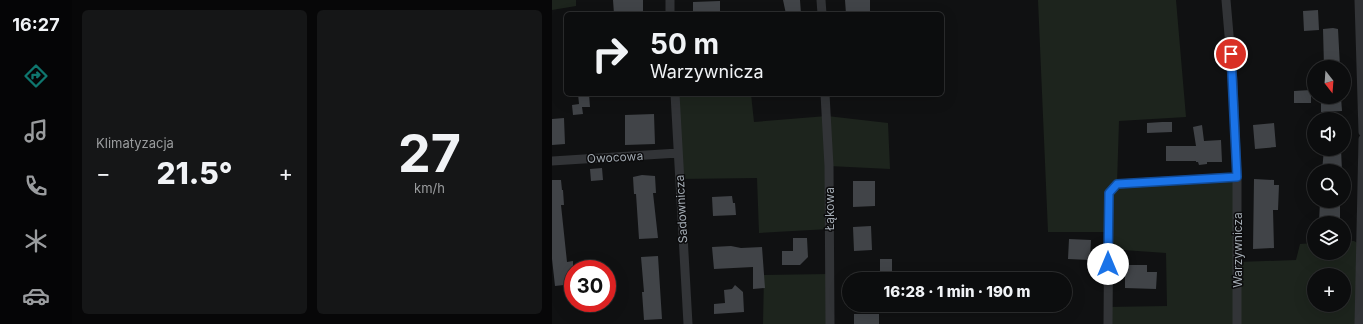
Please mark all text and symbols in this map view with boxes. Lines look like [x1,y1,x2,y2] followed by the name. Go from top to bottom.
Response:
[12,14,60,35] text: 16:27
[650,27,719,61] text: 50 m
[584,28,636,80] icon: right
[1214,37,1248,71] pin
[1220,43,1242,65] icon: arrive
[1307,60,1351,104] north arrow
[1307,60,1351,312] map controls
[650,61,764,82] text: Warzywnicza
[22,62,50,90] icon: directions
[1307,112,1351,156] button: sound
[22,117,50,145] icon: music
[398,122,461,185] text: 27
[96,135,174,151] text: Klimatyzacja
[586,148,644,166] street label: Owocowa
[156,155,233,191] text: 21.5°
[96,160,111,186] text: −
[278,160,293,186] text: +
[1307,164,1351,208] button: search
[22,172,50,200] icon: phone
[672,174,690,244] street label: Sadownicza
[414,180,445,196] text: km/h
[822,187,837,231] street label: Łąkowa
[1230,212,1245,288] street label: Warzywnicza
[1307,216,1351,260] button: layers
[22,227,50,255] icon: climate
[1087,243,1129,285] position arrow
[564,260,616,312] speed limit sign: 30
[1307,268,1351,312] button: +
[22,282,50,310] icon: car
[884,282,1030,301] text: 16:28 · 1 min · 190 m

